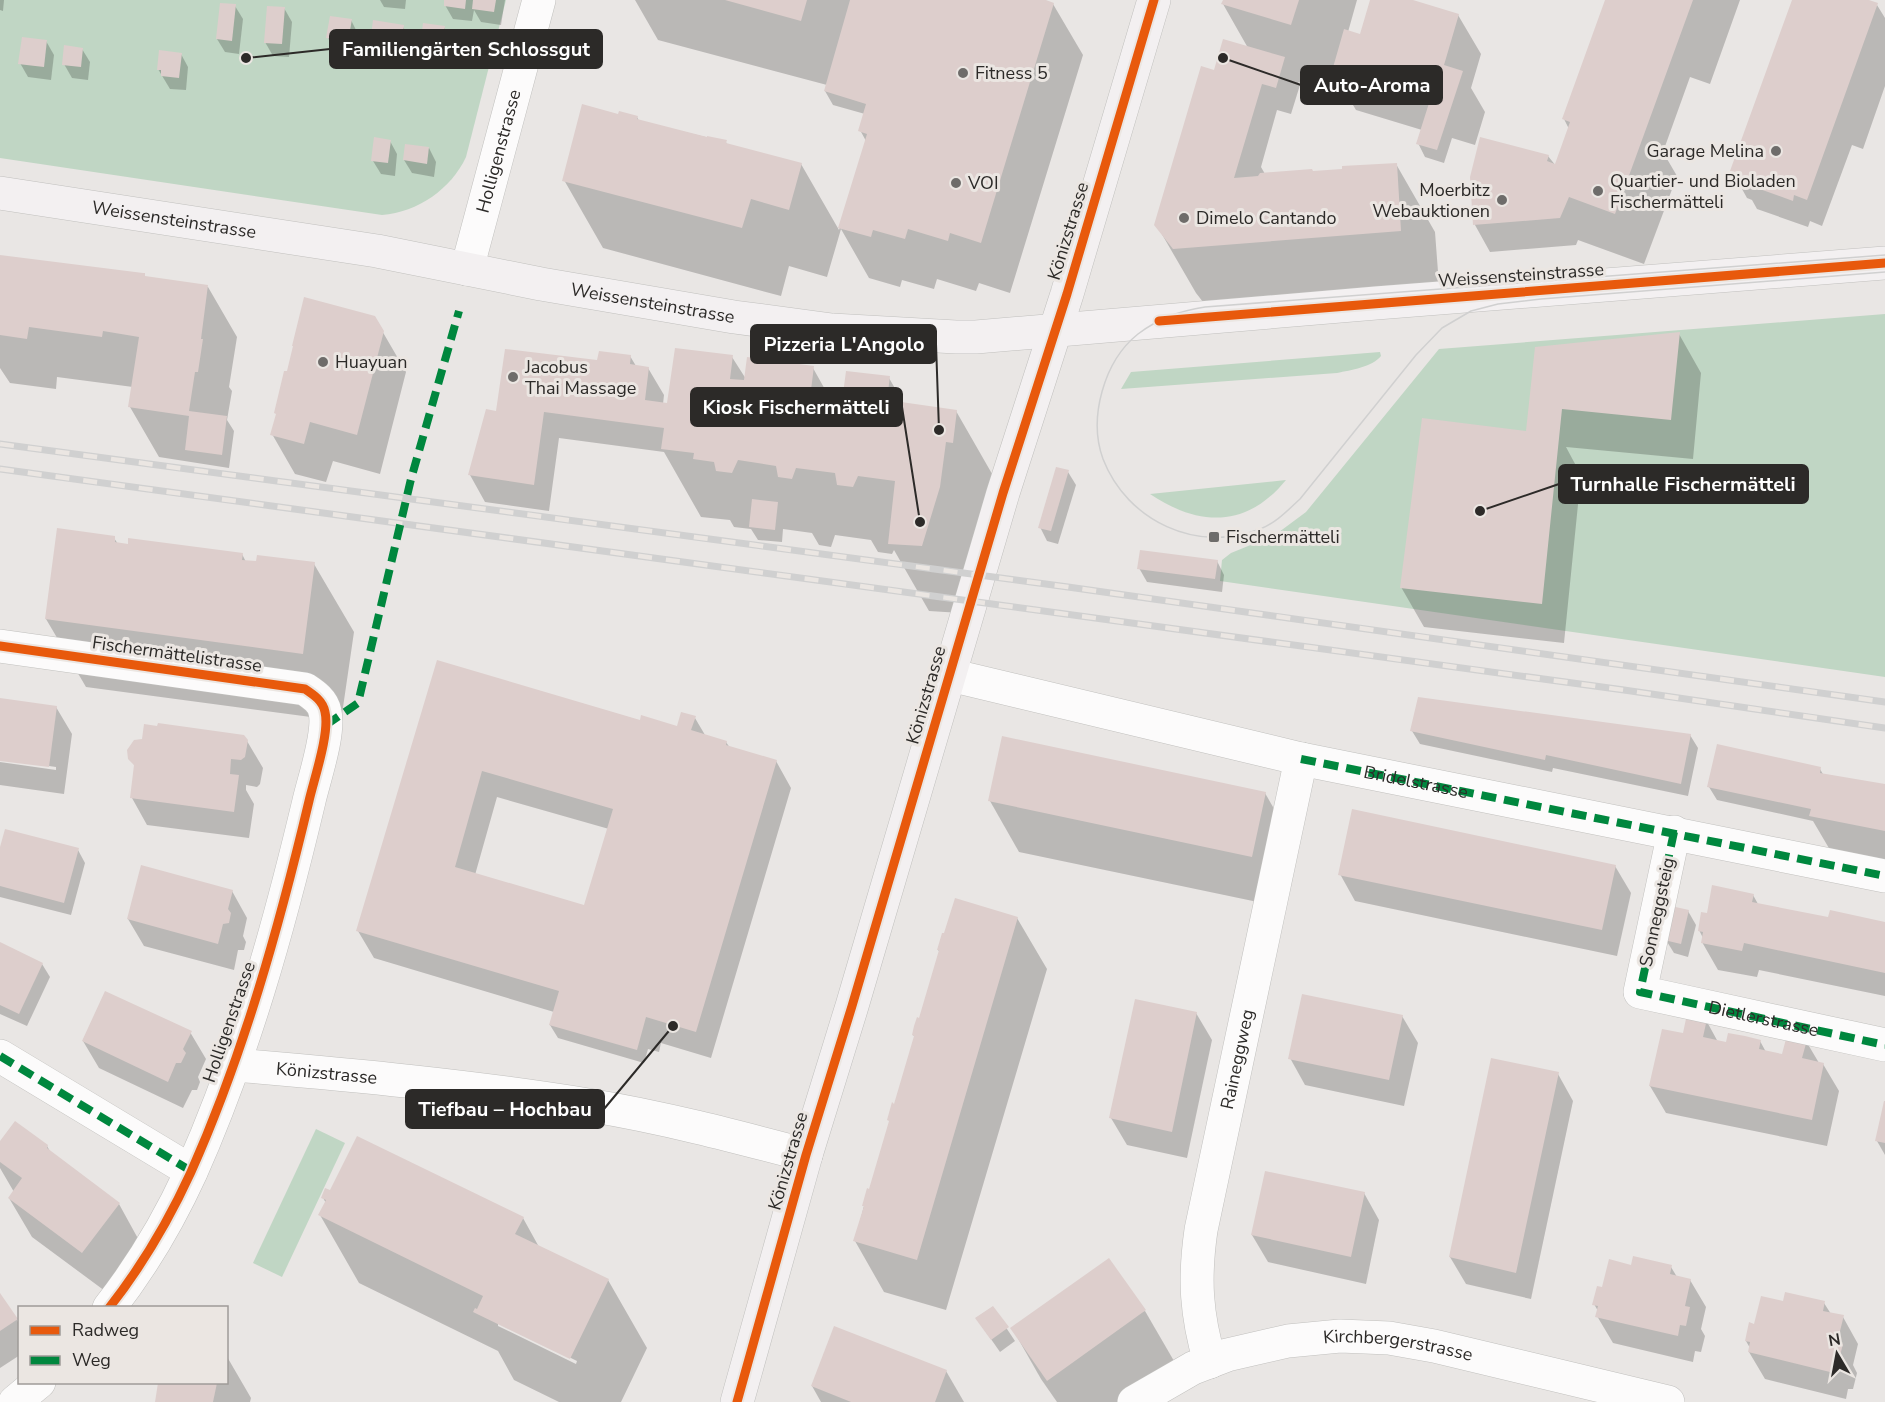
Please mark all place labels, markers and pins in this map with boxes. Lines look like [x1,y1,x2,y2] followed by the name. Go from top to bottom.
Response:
[330,30,602,68] callout: Familiengärten Schlossgut
[975,61,1048,85] place label: Fitness 5
[956,66,970,80] marker: Fitness 5
[1301,66,1442,104] callout: Auto-Aroma
[1647,139,1764,163] place label: Garage Melina
[1769,144,1783,158] marker: Garage Melina
[1610,169,1796,214] place label: Quartier- und Bioladen Fischermätteli
[967,171,999,195] place label: VOI
[949,176,963,190] marker: VOI
[1372,178,1490,223] place label: Moerbitz Webauktionen
[1591,184,1605,198] marker: Quartier- und Bioladen Fischermätteli
[1495,193,1509,207] marker: Moerbitz Webauktionen
[1196,206,1337,230] place label: Dimelo Cantando
[1177,211,1191,225] marker: Dimelo Cantando
[751,325,936,363] callout: Pizzeria L'Angolo
[335,350,407,374] place label: Huayuan
[316,355,330,369] marker: Huayuan
[524,355,636,400] place label: Jacobus Thai Massage
[506,370,520,384] marker: Jacobus Thai Massage
[691,388,902,426] callout: Kiosk Fischermätteli
[1559,465,1808,503] callout: Turnhalle Fischermätteli
[1226,525,1340,549] place label: Fischermätteli
[1207,530,1221,544] marker: Fischermätteli
[406,1090,604,1128] callout: Tiefbau – Hochbau

